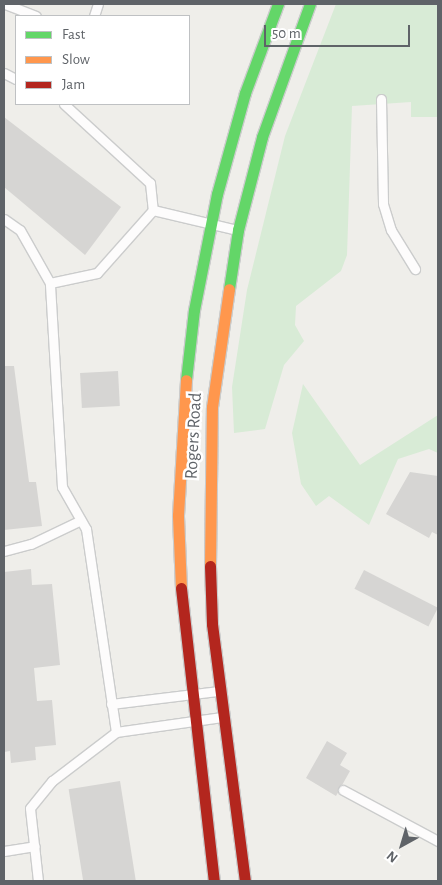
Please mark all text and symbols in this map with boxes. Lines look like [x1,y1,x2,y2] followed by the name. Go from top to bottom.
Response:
[15,15,190,105] legend
[267,15,413,47] scale bar
[272,26,301,41] text: 50 m
[62,27,85,42] text: Fast
[62,52,90,67] text: Slow
[62,77,85,92] text: Jam
[181,392,207,480] street label: Rogers Road
[377,820,427,870] north arrow
[384,848,401,865] text: N

